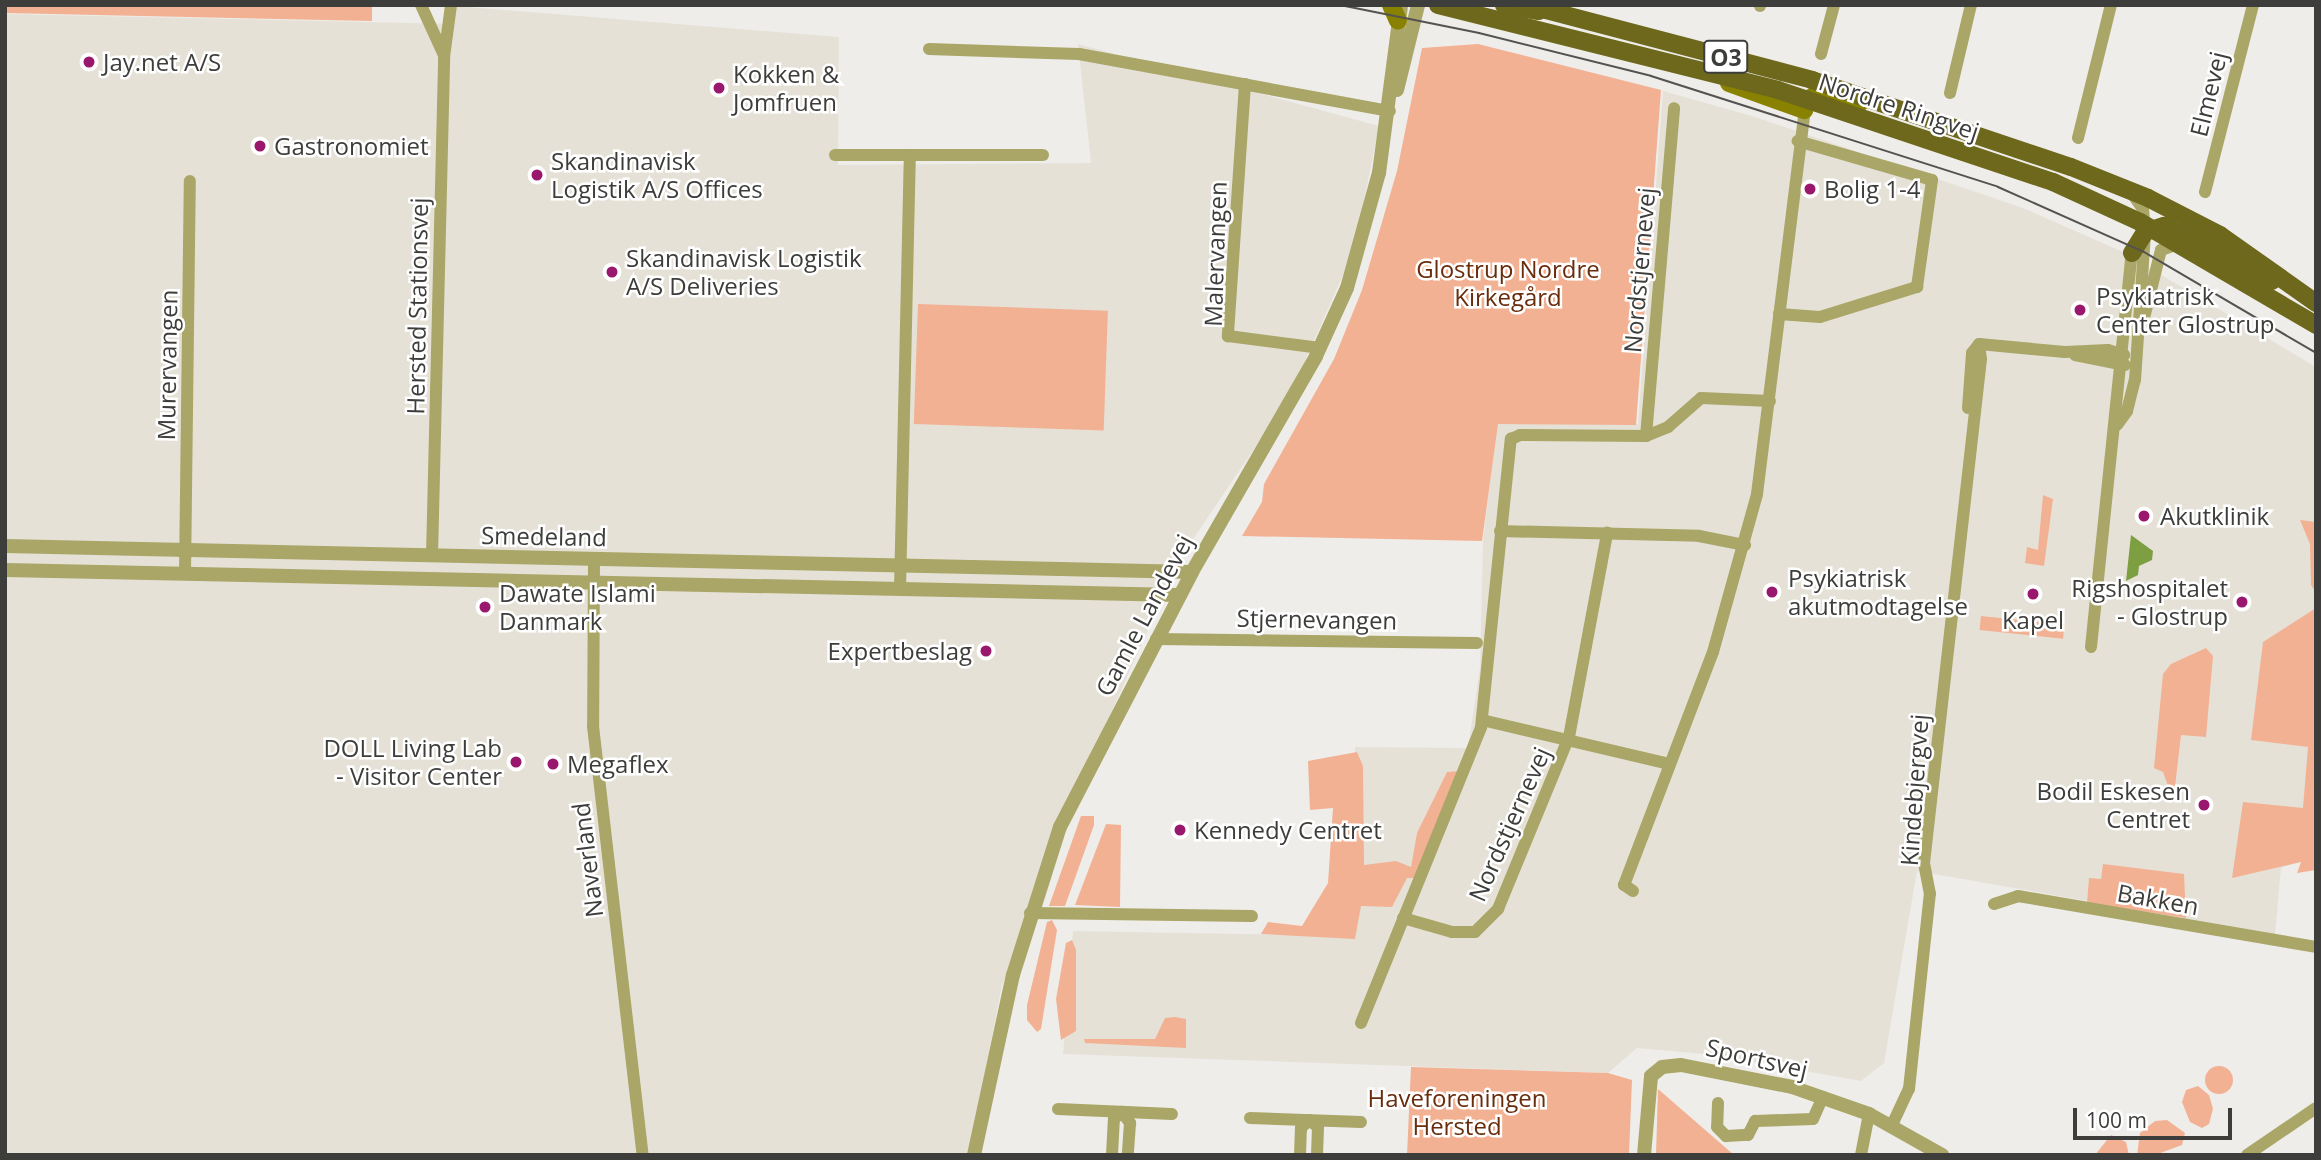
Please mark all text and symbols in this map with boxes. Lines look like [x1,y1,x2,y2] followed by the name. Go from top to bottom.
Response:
[1703,38,1749,76] road number: O3
[103,48,221,76] place label: Jay.net A/S
[2184,48,2232,140] street label: Elmevej
[81,54,97,70] marker: Jay.net A/S
[733,60,839,116] place label: Kokken & Jomfruen
[1815,67,1983,145] street label: Nordre Ringvej
[711,80,727,96] marker: Kokken & Jomfruen
[274,132,428,160] place label: Gastronomiet
[252,138,268,154] marker: Gastronomiet
[551,147,763,203] place label: Skandinavisk Logistik A/S Offices
[529,167,545,183] marker: Skandinavisk Logistik A/S Offices
[1824,175,1920,203] place label: Bolig 1-4
[1198,181,1232,327] street label: Malervangen
[1802,181,1818,197] marker: Bolig 1-4
[1617,186,1661,354] street label: Nordstjernevej
[401,197,433,415] street label: Hersted Stationsvej
[626,244,862,300] place label: Skandinavisk Logistik A/S Deliveries
[1416,255,1600,311] park label: Glostrup Nordre Kirkegård
[604,264,620,280] marker: Skandinavisk Logistik A/S Deliveries
[2096,282,2275,338] place label: Psykiatrisk Center Glostrup
[151,289,183,441] street label: Murervangen
[2070,300,2090,320] marker: Psykiatrisk Center Glostrup
[2160,502,2269,530] place label: Akutklinik
[2134,506,2154,526] marker: Akutklinik
[481,521,607,551] street label: Smedeland
[1089,529,1199,701] street label: Gamle Landevej
[1788,564,1968,620] place label: Psykiatrisk akutmodtagelse
[2071,574,2228,630] place label: Rigshospitalet - Glostrup
[499,579,656,635] place label: Dawate Islami Danmark
[1762,582,1782,602] marker: Psykiatrisk akutmodtagelse
[2025,586,2041,602] marker: Kapel
[2234,594,2250,610] marker: Rigshospitalet - Glostrup
[477,599,493,615] marker: Dawate Islami Danmark
[1236,603,1398,635] street label: Stjernevangen
[2002,606,2064,634] place label: Kapel
[828,637,972,665] place label: Expertbeslag
[978,643,994,659] marker: Expertbeslag
[1894,713,1934,867] street label: Kindebjergvej
[323,734,502,790] place label: DOLL Living Lab - Visitor Center
[1462,742,1556,906] street label: Nordstjernevej
[567,750,669,778] place label: Megaflex
[508,754,524,770] marker: DOLL Living Lab - Visitor Center
[545,756,561,772] marker: Megaflex
[2037,777,2190,833] place label: Bodil Eskesen Centret
[2196,797,2212,813] marker: Bodil Eskesen Centret
[566,801,608,919] street label: Naverland
[1194,816,1382,844] place label: Kennedy Centret
[1172,822,1188,838] marker: Kennedy Centret
[2115,878,2201,920] street label: Bakken
[1703,1032,1811,1084] street label: Sportsvej
[1367,1084,1547,1140] park label: Haveforeningen Hersted
[2076,1094,2235,1138] scale bar
[2086,1106,2147,1134] text: 100 m

